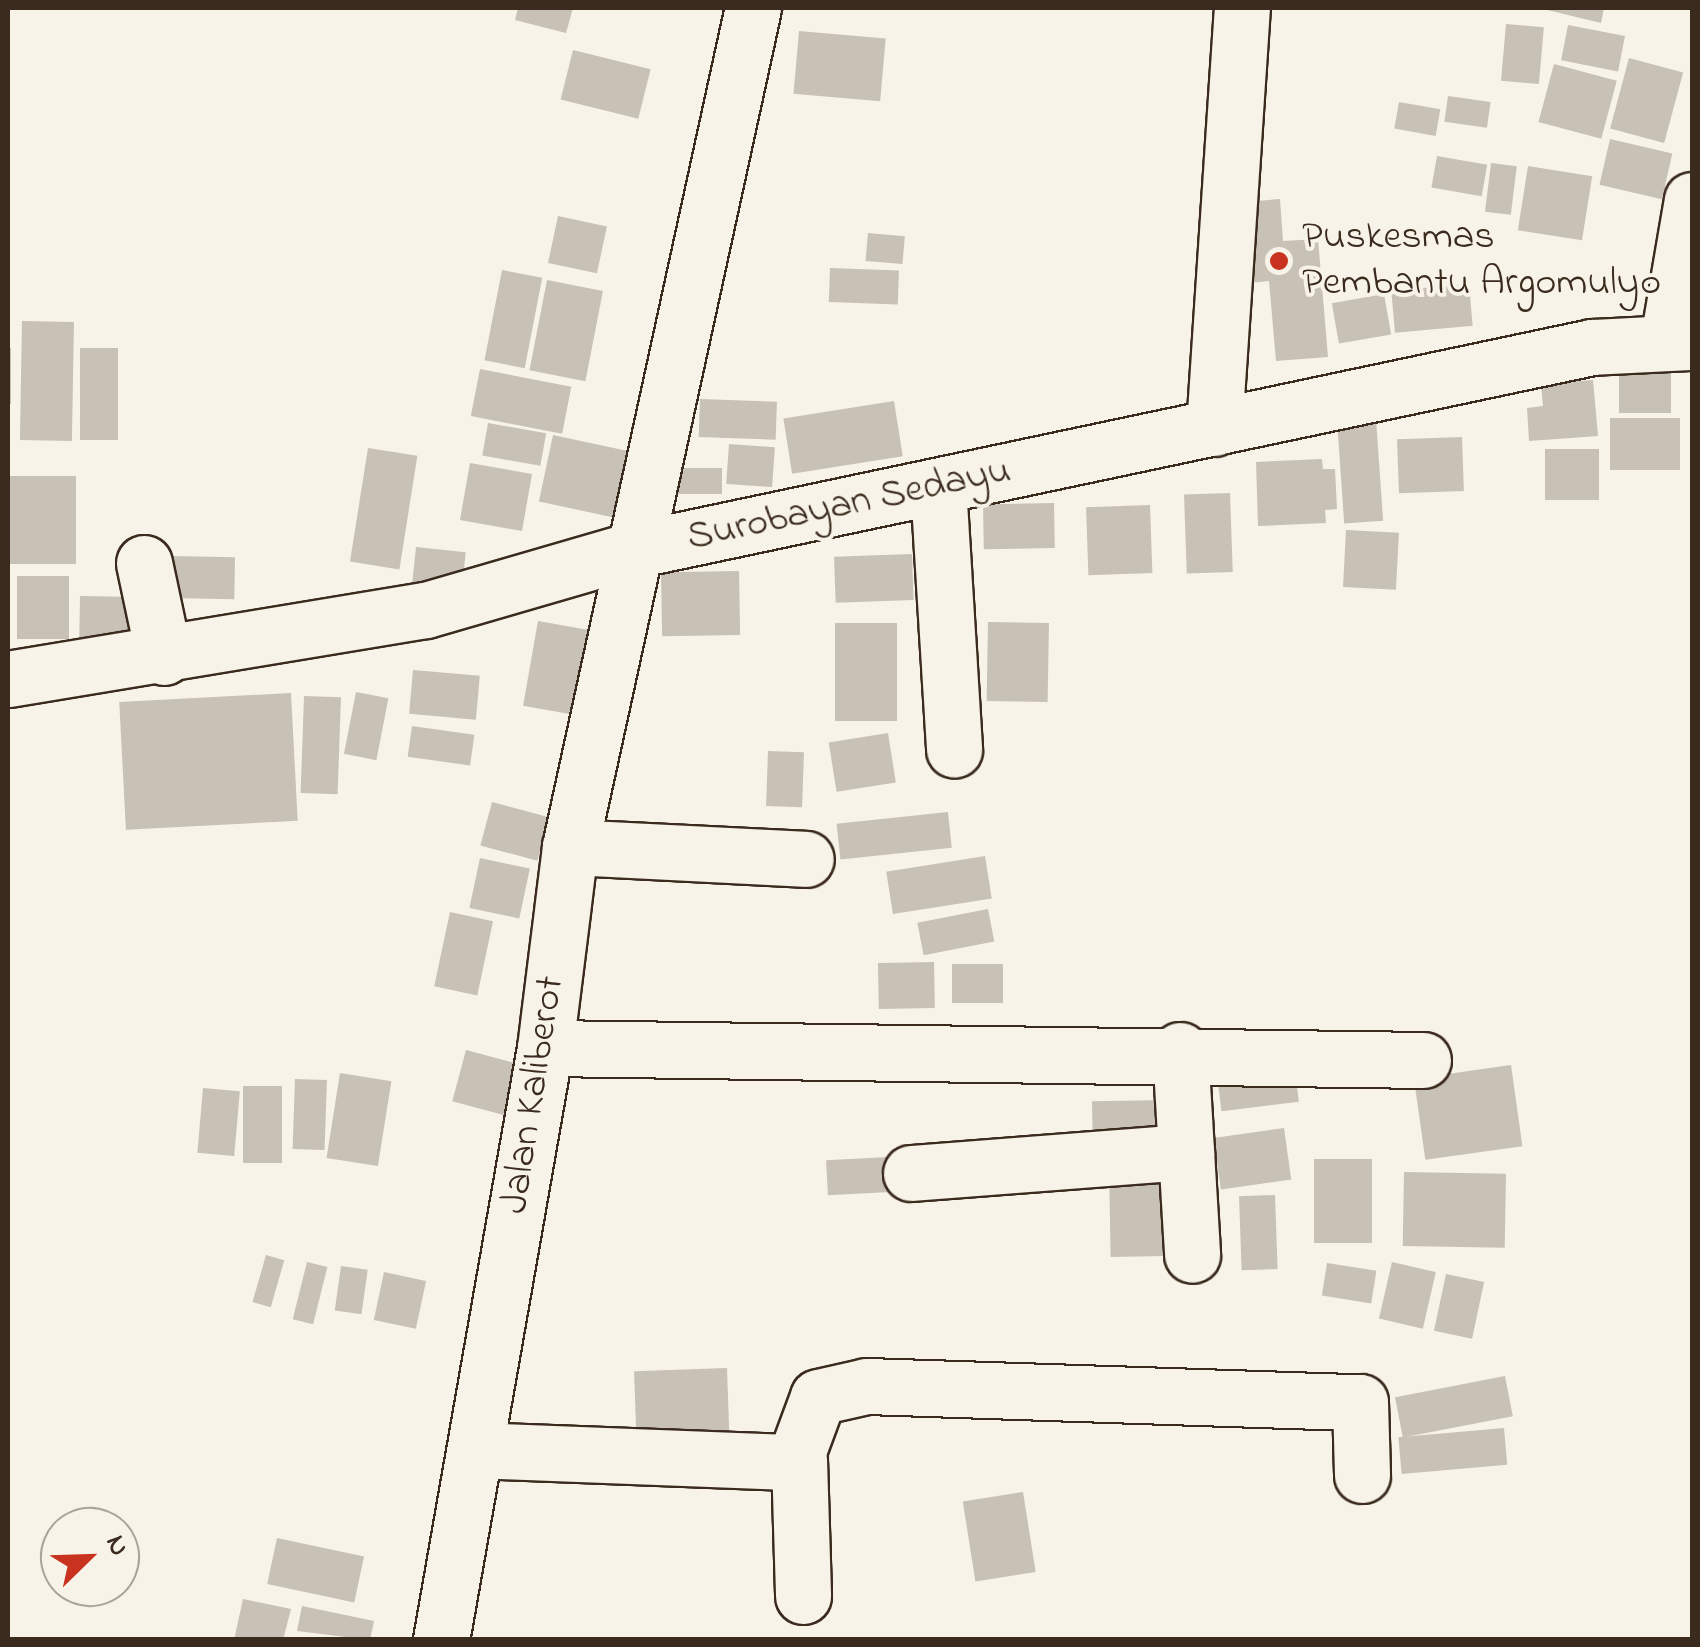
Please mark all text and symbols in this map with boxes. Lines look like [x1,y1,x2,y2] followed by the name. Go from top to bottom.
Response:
[1302,214,1661,308] place label: Puskesmas Pembantu Argomulyo
[1266,248,1292,274] marker: Puskesmas Pembantu Argomulyo
[683,447,1015,563] street label: Surobayan Sedayu
[492,973,576,1217] street label: Jalan Kaliberot
[40,1507,140,1607] north arrow
[94,1529,139,1563] text: N

